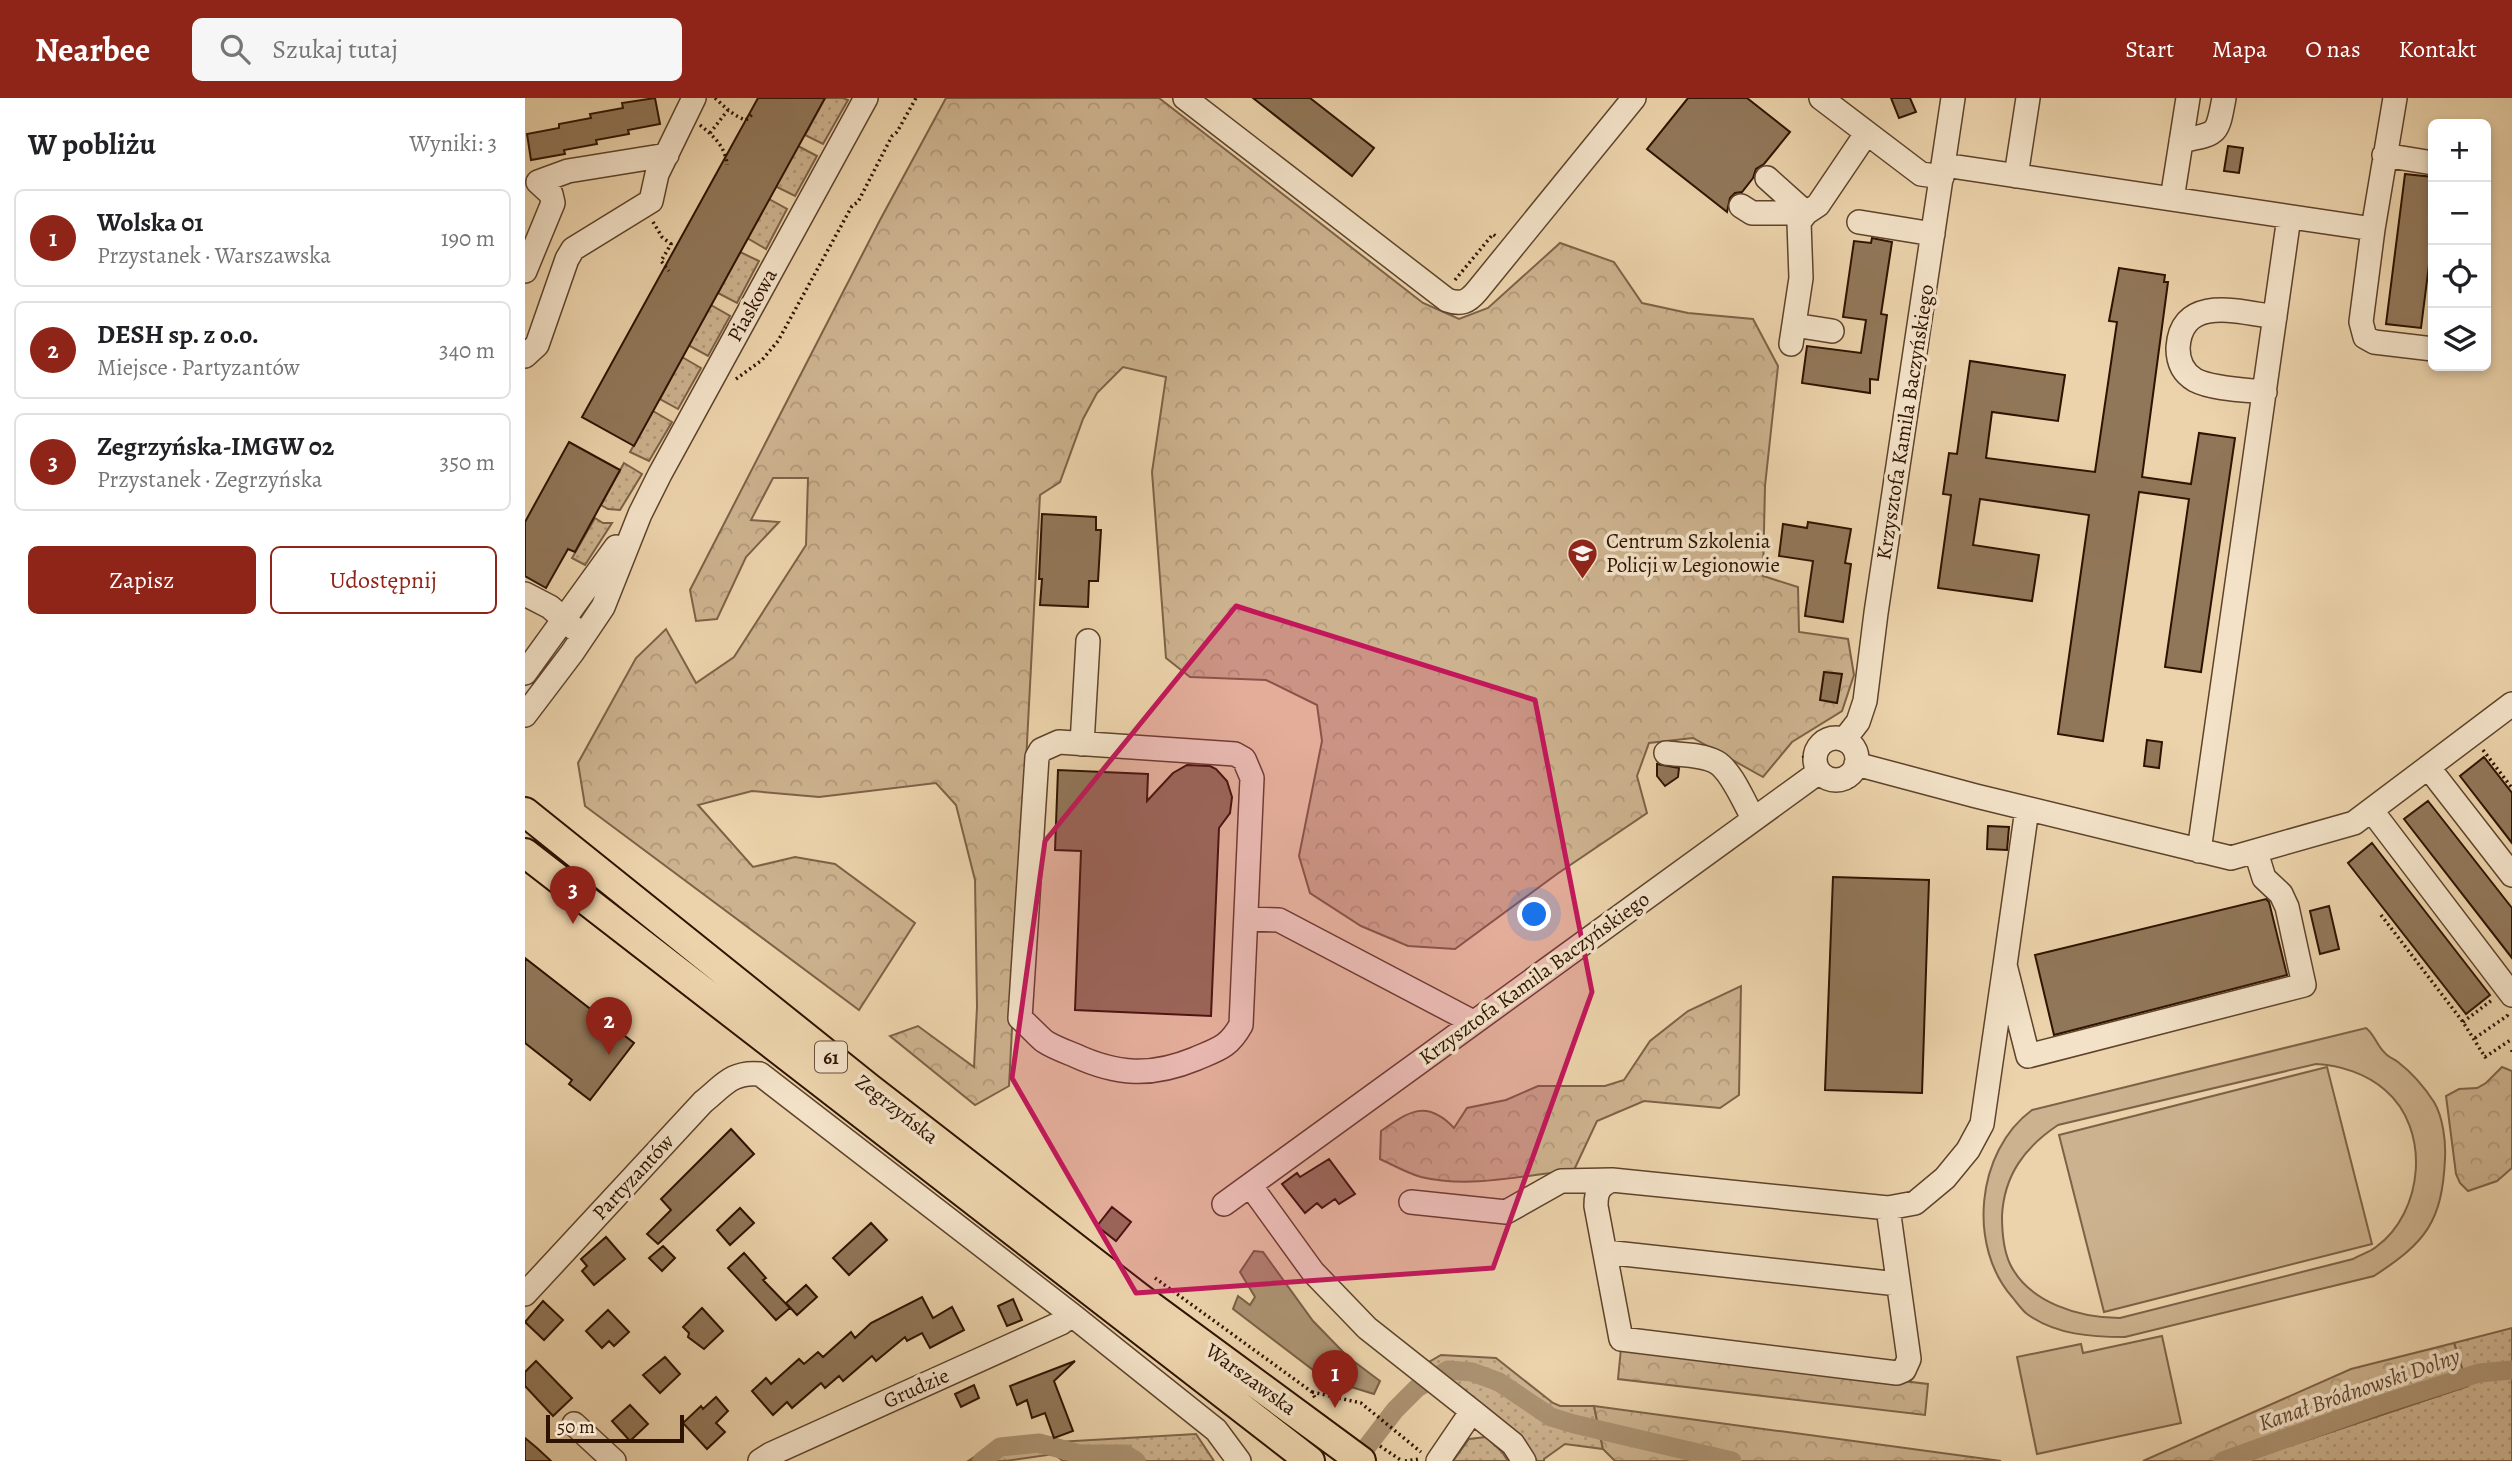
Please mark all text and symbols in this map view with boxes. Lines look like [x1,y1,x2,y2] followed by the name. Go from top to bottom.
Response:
[192,18,682,81] search box
[35,27,150,72] text: Nearbee
[216,30,254,68] icon: search
[272,32,398,67] text: Szukaj tutaj
[2125,33,2174,65] text: Start
[2212,33,2267,65] text: Mapa
[2305,33,2361,65] text: O nas
[2399,33,2477,65] text: Kontakt
[2428,119,2491,371] map controls
[2428,119,2491,182] button: +
[28,124,156,164] text: W pobliżu
[409,128,497,159] text: Wyniki: 3
[2428,182,2491,245] button: −
[97,205,204,240] text: Wolska 01
[49,223,57,254] text: 1
[441,223,495,254] text: 190 m
[97,240,331,271] text: Przystanek · Warszawska
[2428,245,2491,308] button: locate
[720,263,784,347] street label: Piaskowa
[1869,282,1941,562] street label: Krzysztofa Kamila Baczyńskiego
[2428,308,2491,371] button: layers
[97,317,259,352] text: DESH sp. z o.o.
[47,335,59,366] text: 2
[439,335,495,366] text: 340 m
[97,352,300,383] text: Miejsce · Partyzantów
[97,429,334,464] text: Zegrzyńska-IMGW 02
[48,447,58,478] text: 3
[440,447,495,478] text: 350 m
[97,464,322,495] text: Przystanek · Zegrzyńska
[1606,527,1780,579] place label: Centrum Szkolenia Policji w Legionowie
[1566,536,1600,580] school or university icon: Centrum Szkolenia Policji w Legionowie
[28,546,256,614] button: Zapisz
[270,546,497,614] button: Udostępnij
[550,866,596,924] pin: 3
[1413,885,1655,1071] street label: Krzysztofa Kamila Baczyńskiego
[1517,897,1551,931] your location
[586,997,632,1055] pin: 2
[815,1042,847,1072] road number: 61
[850,1068,945,1150] street label: Zegrzyńska
[586,1128,680,1226] street label: Partyzantów
[1199,1336,1302,1422] street label: Warszawska
[2254,1340,2464,1439] water label: Kanał Bródnowski Dolny
[1312,1350,1358,1408] pin: 1
[879,1361,953,1415] street label: Grudzie
[546,1412,684,1444] scale bar
[557,1414,595,1440] text: 50 m

